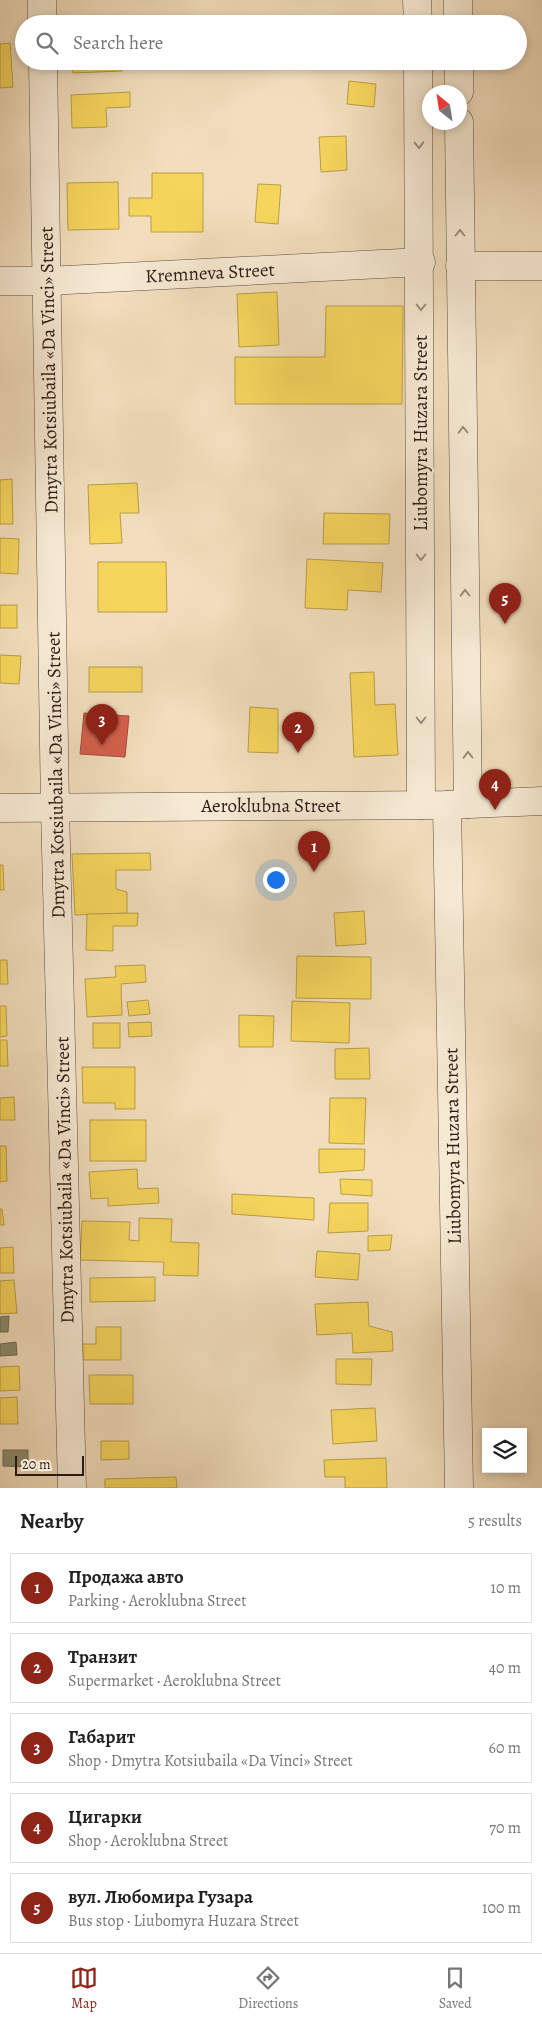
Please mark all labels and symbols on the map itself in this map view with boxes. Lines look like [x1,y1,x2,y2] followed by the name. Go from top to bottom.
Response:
[422,85,467,130] north arrow
[414,142,424,149] one-way arrow
[33,226,65,514] street label: Dmytra Kotsiubaila «Da Vinci» Street
[455,229,465,236] one-way arrow
[145,257,275,289] street label: Kremneva Street
[416,304,426,312] one-way arrow
[408,335,434,531] street label: Liubomyra Huzara Street
[458,426,468,434] one-way arrow
[416,554,426,562] one-way arrow
[489,583,521,624] pin: 5
[460,589,470,596] one-way arrow
[40,631,72,919] street label: Dmytra Kotsiubaila «Da Vinci» Street
[86,704,118,745] pin: 3
[282,712,314,753] pin: 2
[416,716,426,724] one-way arrow
[462,751,473,759] one-way arrow
[479,769,511,810] pin: 4
[200,793,341,819] street label: Aeroklubna Street
[298,831,330,872] pin: 1
[263,867,289,893] your location
[49,1036,81,1324] street label: Dmytra Kotsiubaila «Da Vinci» Street
[438,1047,468,1245] street label: Liubomyra Huzara Street
[15,1453,84,1476] scale bar

